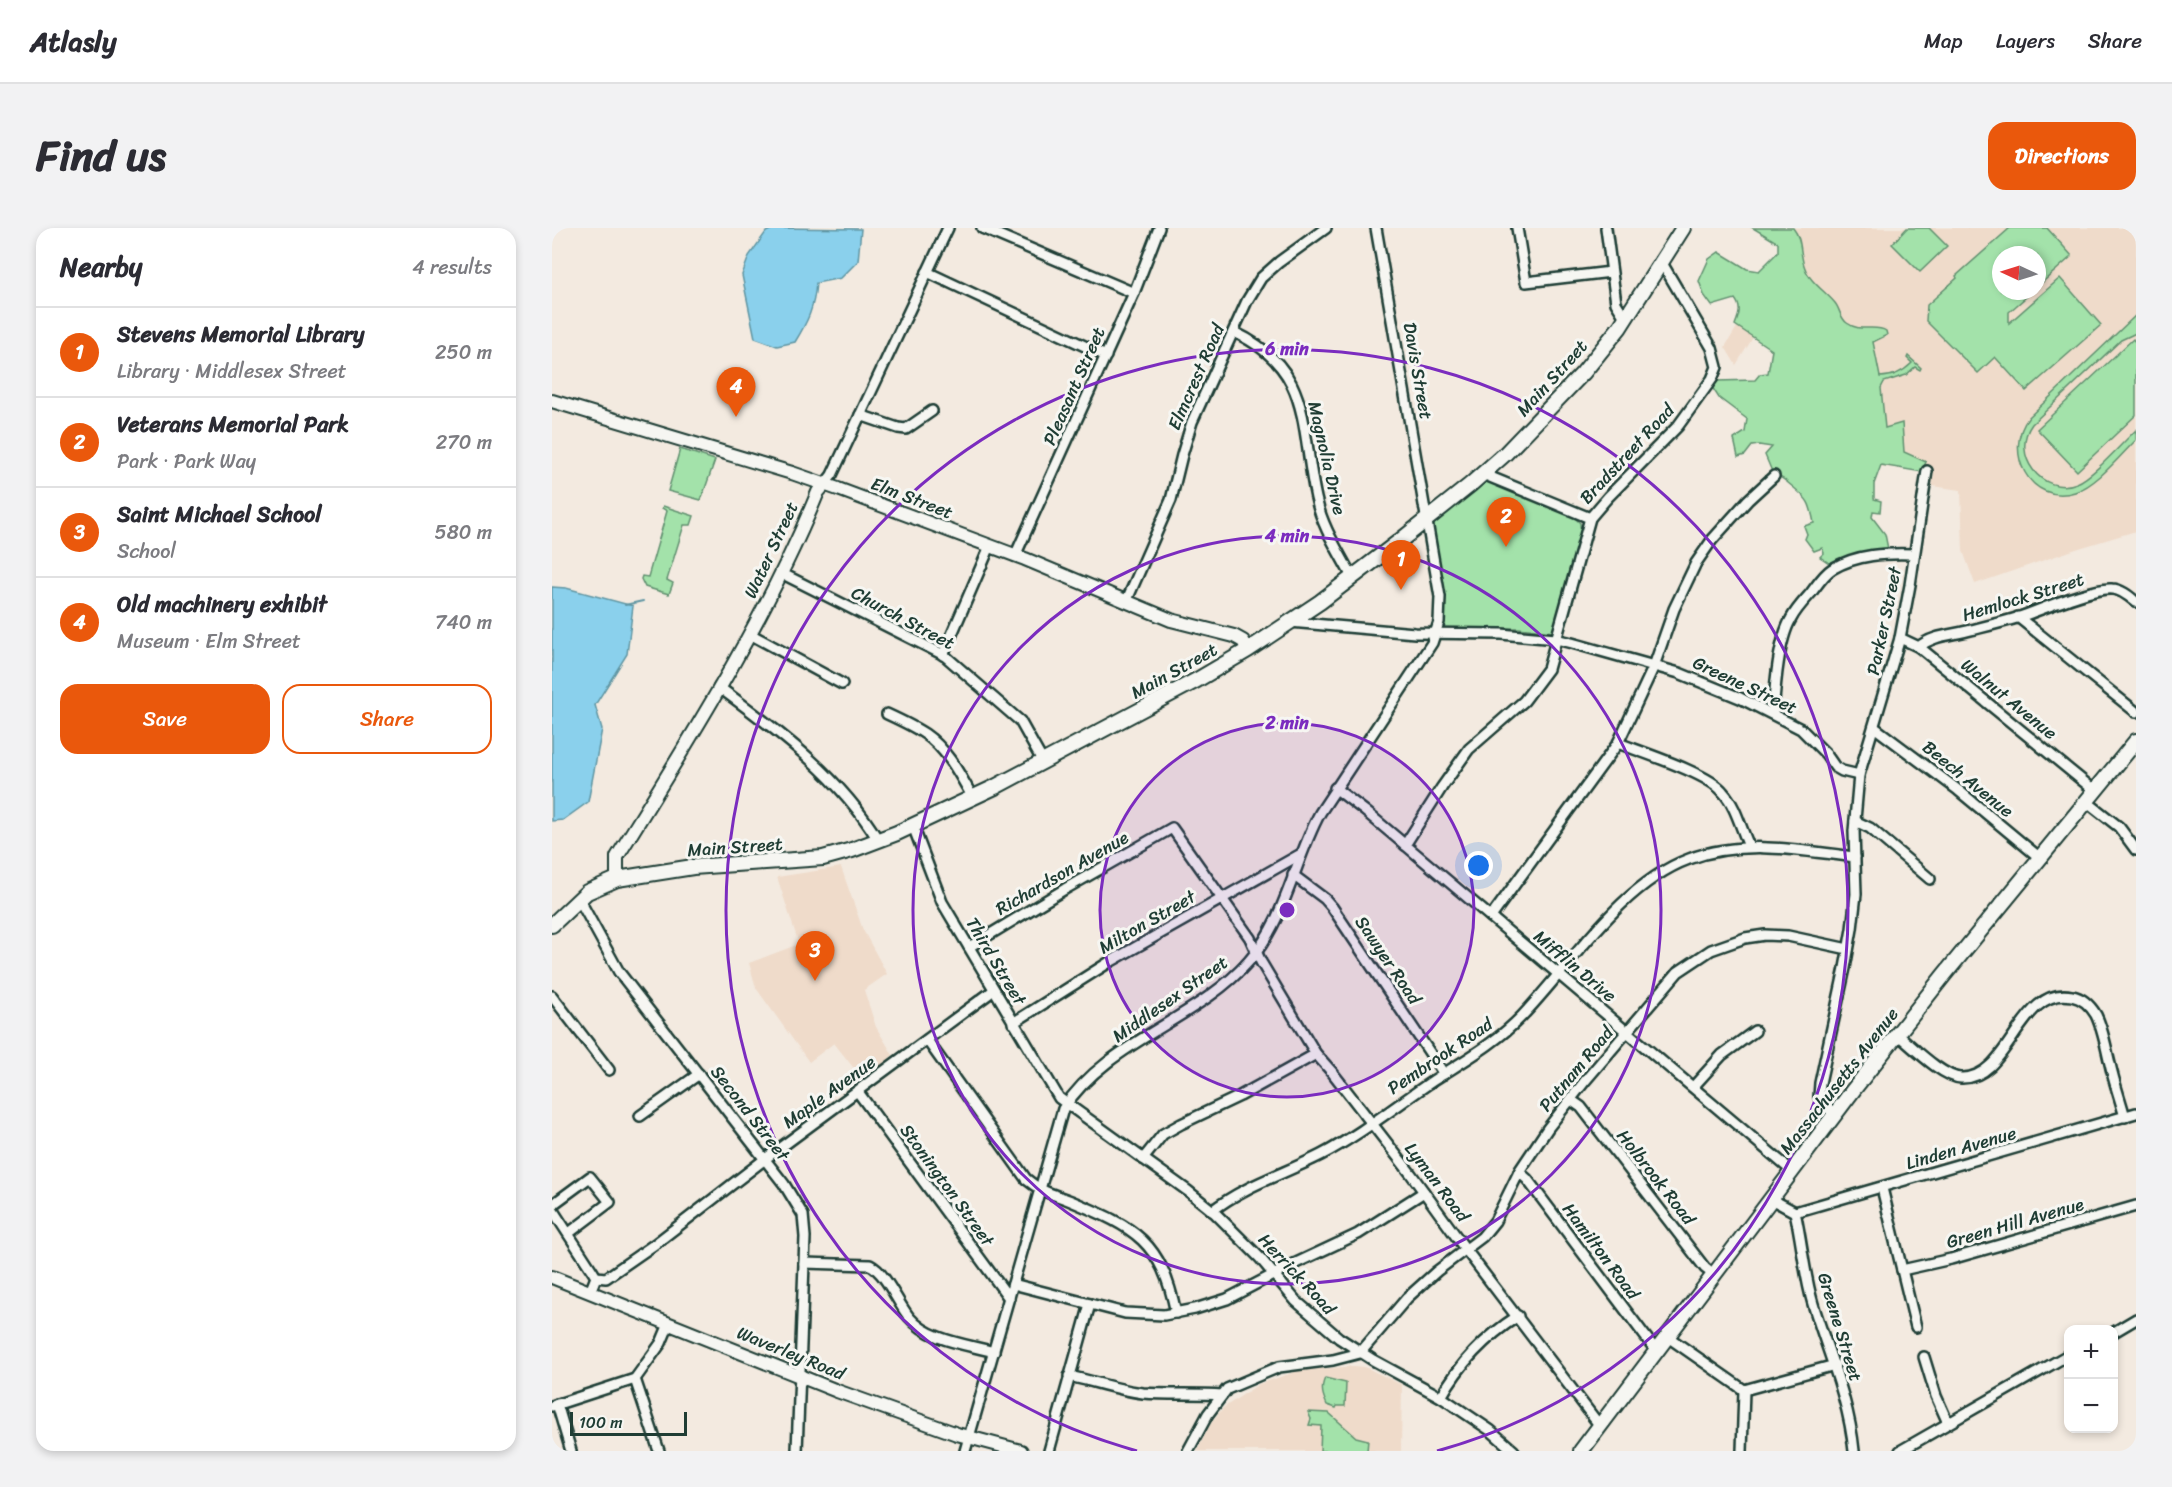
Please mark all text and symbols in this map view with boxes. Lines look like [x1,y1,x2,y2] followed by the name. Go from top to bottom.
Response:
[30,17,117,66] text: Atlasly
[1924,22,1963,60] text: Map
[1996,22,2055,60] text: Layers
[2088,22,2142,60] text: Share
[36,119,166,193] text: Find us
[1988,122,2136,190] button: Directions
[60,244,142,290] text: Nearby
[1992,246,2046,300] north arrow
[412,250,492,285] text: 4 results
[117,315,364,354] text: Stevens Memorial Library
[1158,317,1234,435] street label: Elmcrest Road
[1394,320,1442,422] street label: Davis Street
[1034,321,1114,450] street label: Pleasant Street
[1508,332,1596,424] street label: Main Street
[1264,333,1309,365] text: 6 min
[75,335,84,370] text: 1
[435,335,492,370] text: 250 m
[117,354,347,389] text: Library · Middlesex Street
[716,368,756,417] pin: 4
[1572,395,1683,512] street label: Bradstreet Road
[1298,398,1356,518] street label: Magnolia Drive
[117,405,349,444] text: Veterans Memorial Park
[74,425,85,460] text: 2
[436,425,492,460] text: 270 m
[117,444,256,479] text: Park · Park Way
[866,468,958,528] street label: Elm Street
[117,495,322,534] text: Saint Michael School
[735,496,807,604] street label: Water Street
[1486,498,1526,547] pin: 2
[74,515,85,550] text: 3
[435,515,492,550] text: 580 m
[1264,520,1310,552] text: 4 min
[117,534,176,569] text: School
[1382,540,1420,590] pin: 1
[1857,563,1911,678] street label: Parker Street
[1958,563,2088,631] street label: Hemlock Street
[845,577,961,659] street label: Church Street
[117,585,327,624] text: Old machinery exhibit
[73,605,86,640] text: 4
[435,605,492,640] text: 740 m
[117,624,301,659] text: Museum · Elm Street
[1125,634,1224,708] street label: Main Street
[1687,647,1803,723] street label: Greene Street
[1954,650,2064,748] street label: Walnut Avenue
[60,684,270,754] button: Save
[282,684,492,754] button: Share
[1264,707,1309,739] text: 2 min
[1915,732,2021,826] street label: Beech Avenue
[989,822,1135,924] street label: Richardson Avenue
[686,828,784,866] street label: Main Street
[1464,851,1493,880] your location
[1092,881,1202,963] street label: Milton Street
[1277,900,1297,920] centre of rings
[1346,909,1431,1012] street label: Sawyer Road
[957,911,1035,1012] street label: Third Street
[1526,921,1624,1011] street label: Mifflin Drive
[796,932,834,981] pin: 3
[1105,947,1235,1051] street label: Middlesex Street
[1771,1000,1907,1162] street label: Massachusetts Avenue
[1381,1008,1501,1103] street label: Pembrook Road
[1530,1018,1623,1119] street label: Putnam Road
[775,1047,883,1137] street label: Maple Avenue
[702,1058,798,1169] street label: Second Street
[891,1117,1003,1254] street label: Stonington Street
[1902,1117,2020,1179] street label: Linden Avenue
[1608,1122,1705,1233] street label: Holbrook Road
[1396,1135,1479,1230] street label: Lyman Road
[1942,1188,2088,1258] street label: Green Hill Avenue
[1554,1196,1649,1308] street label: Hamilton Road
[1250,1225,1345,1324] street label: Herrick Road
[1808,1269,1872,1386] street label: Greene Street
[732,1317,851,1390] street label: Waverley Road
[2064,1325,2118,1433] map controls
[2064,1325,2118,1379] button: +
[2064,1379,2118,1433] button: −
[579,1408,623,1437] text: 100 m
[570,1409,687,1436] scale bar

